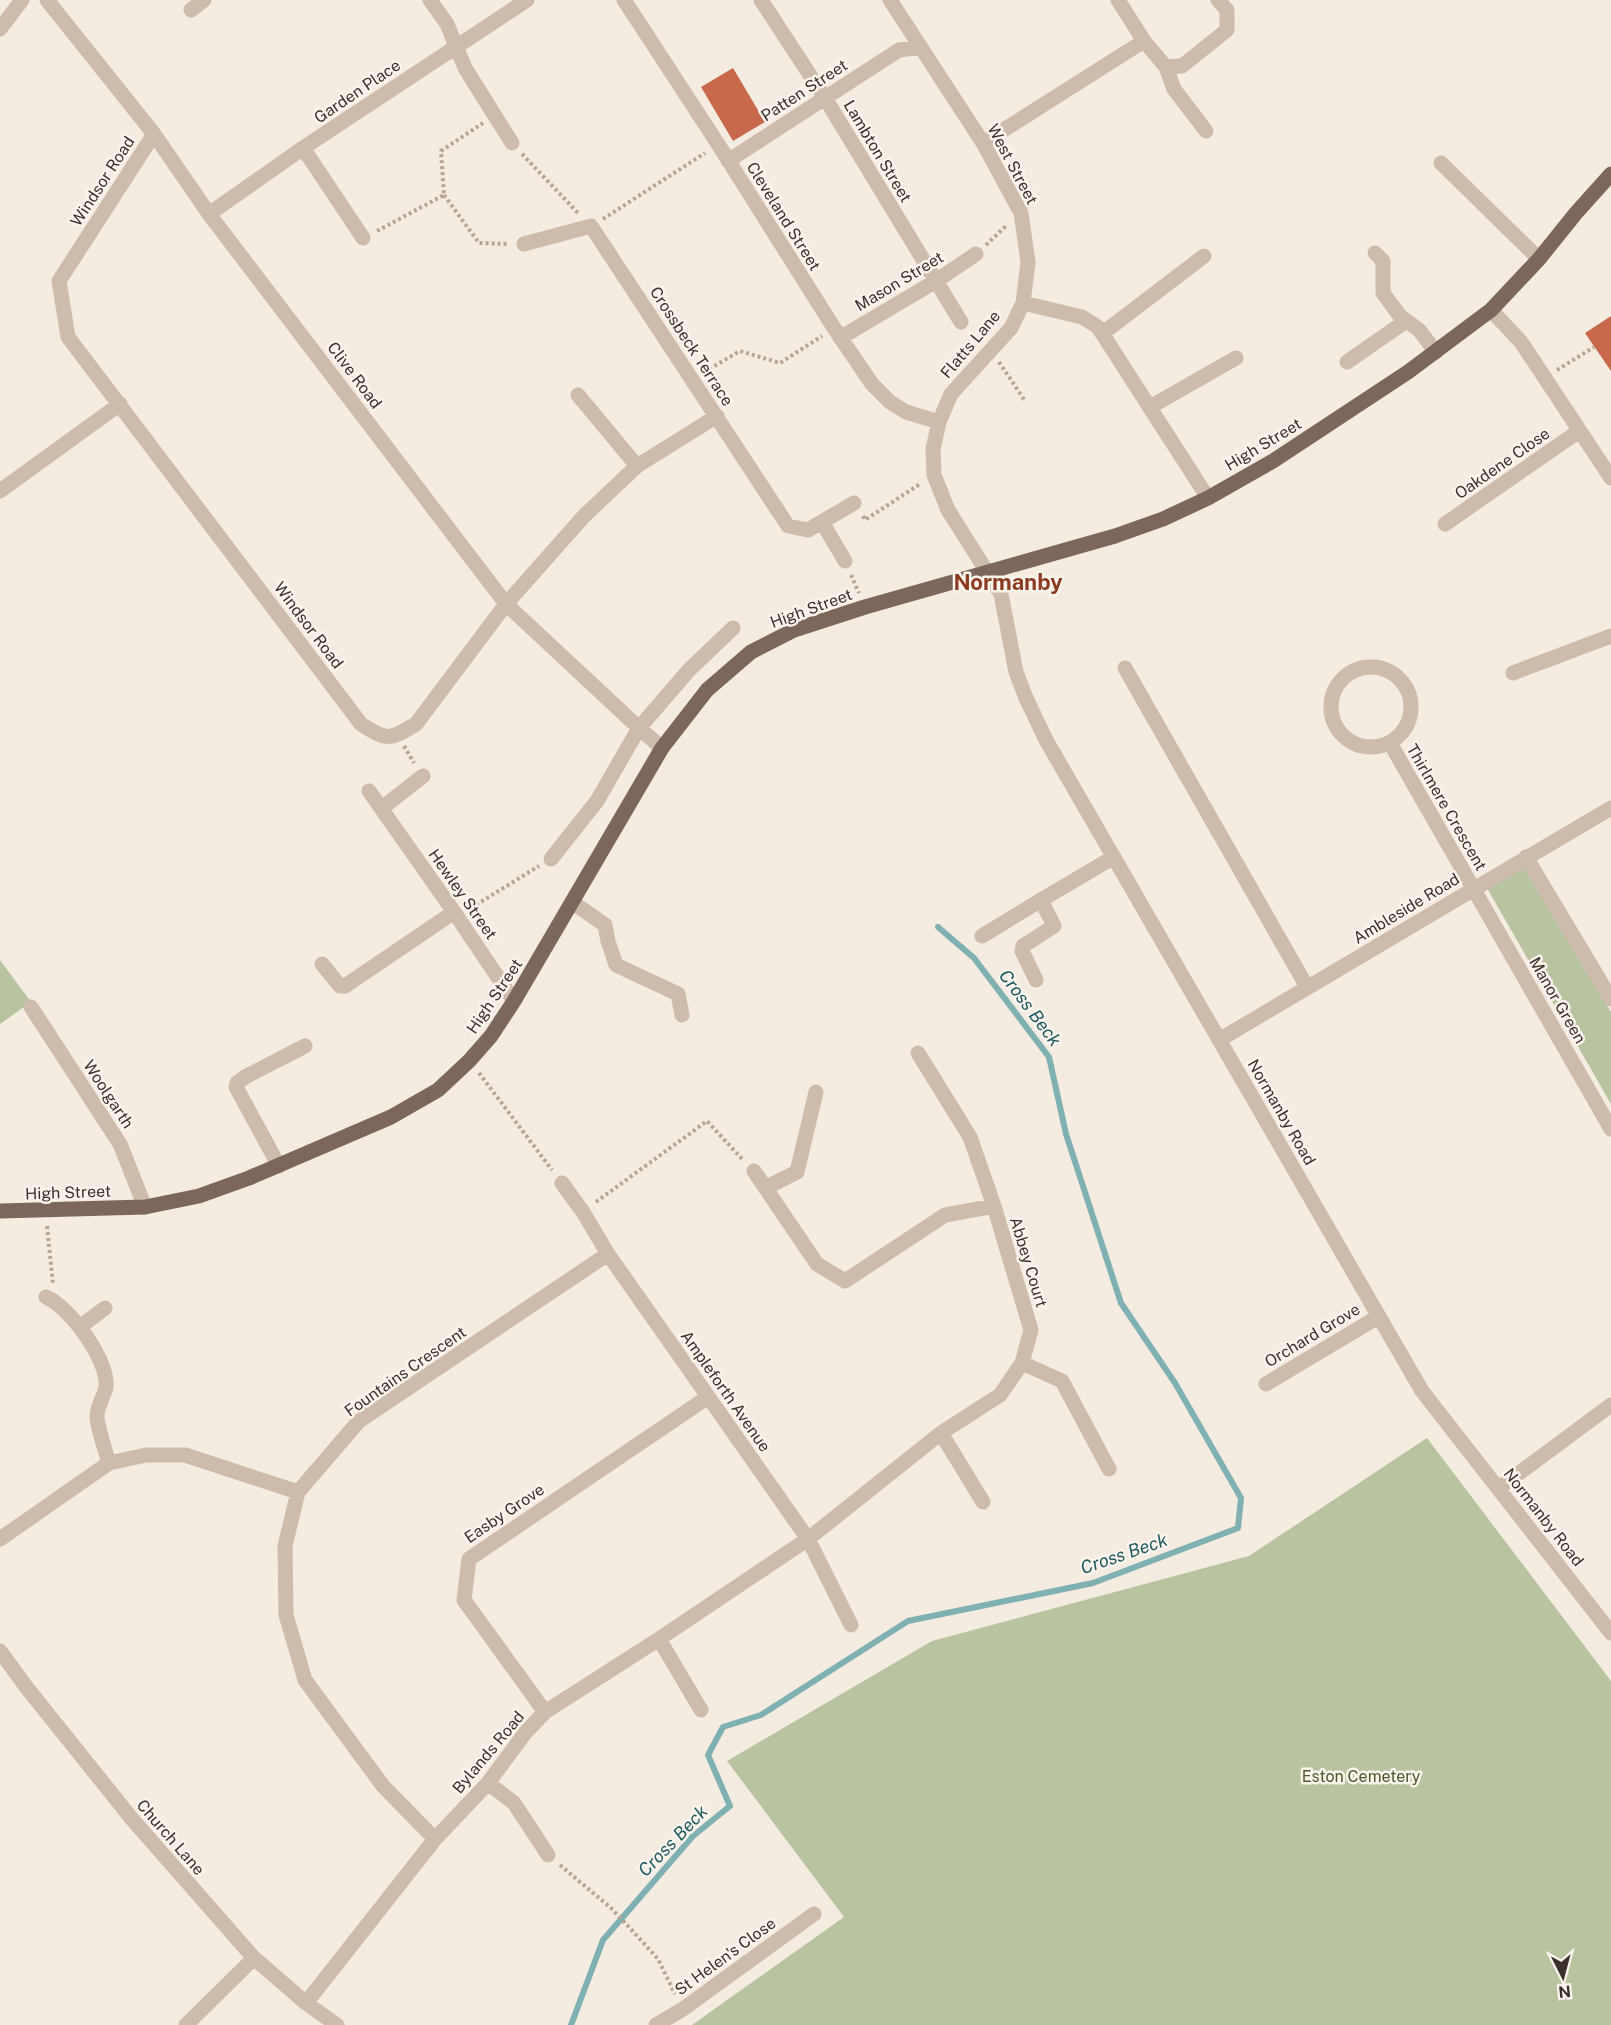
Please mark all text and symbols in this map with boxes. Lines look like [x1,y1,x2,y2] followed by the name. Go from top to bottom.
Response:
[311,56,404,127] street label: Garden Place
[758,56,851,125] street label: Patten Street
[840,97,916,206] street label: Lambton Street
[983,121,1042,208] street label: West Street
[66,133,139,230] street label: Windsor Road
[743,158,825,274] street label: Cleveland Street
[852,248,947,315] street label: Mason Street
[646,283,737,410] street label: Crossbeck Terrace
[937,307,1004,382] street label: Flatts Lane
[323,338,386,412] street label: Clive Road
[1222,414,1305,475] street label: High Street
[1451,424,1553,503] street label: Oakdene Close
[953,569,1063,595] district label: Normanby
[270,578,347,672] street label: Windsor Road
[768,585,855,632] street label: High Street
[1403,741,1490,874] street label: Thirlmere Crescent
[424,845,501,943] street label: Hewley Street
[1350,869,1463,948] street label: Ambleside Road
[1525,954,1590,1047] street label: Manor Green
[462,955,526,1037] street label: High Street
[995,965,1066,1050] water label: Cross Beck
[1244,1056,1320,1168] street label: Normanby Road
[79,1057,138,1132] street label: Woolgarth
[25,1182,111,1203] street label: High Street
[1006,1215,1051,1310] street label: Abbey Court
[1261,1300,1363,1371] street label: Orchard Grove
[341,1322,470,1420] street label: Fountains Crescent
[677,1327,775,1456] street label: Ampleforth Avenue
[1500,1465,1588,1570] street label: Normanby Road
[461,1480,548,1547] street label: Easby Grove
[1078,1529,1170,1578] water label: Cross Beck
[448,1707,528,1797] street label: Bylands Road
[1302,1767,1421,1786] park label: Eston Cemetery
[133,1796,208,1879] street label: Church Lane
[634,1801,712,1881] water label: Cross Beck
[671,1913,779,1999] street label: St Helen's Close
[1533,1947,1593,2007] north arrow
[1557,1981,1572,2002] text: N

